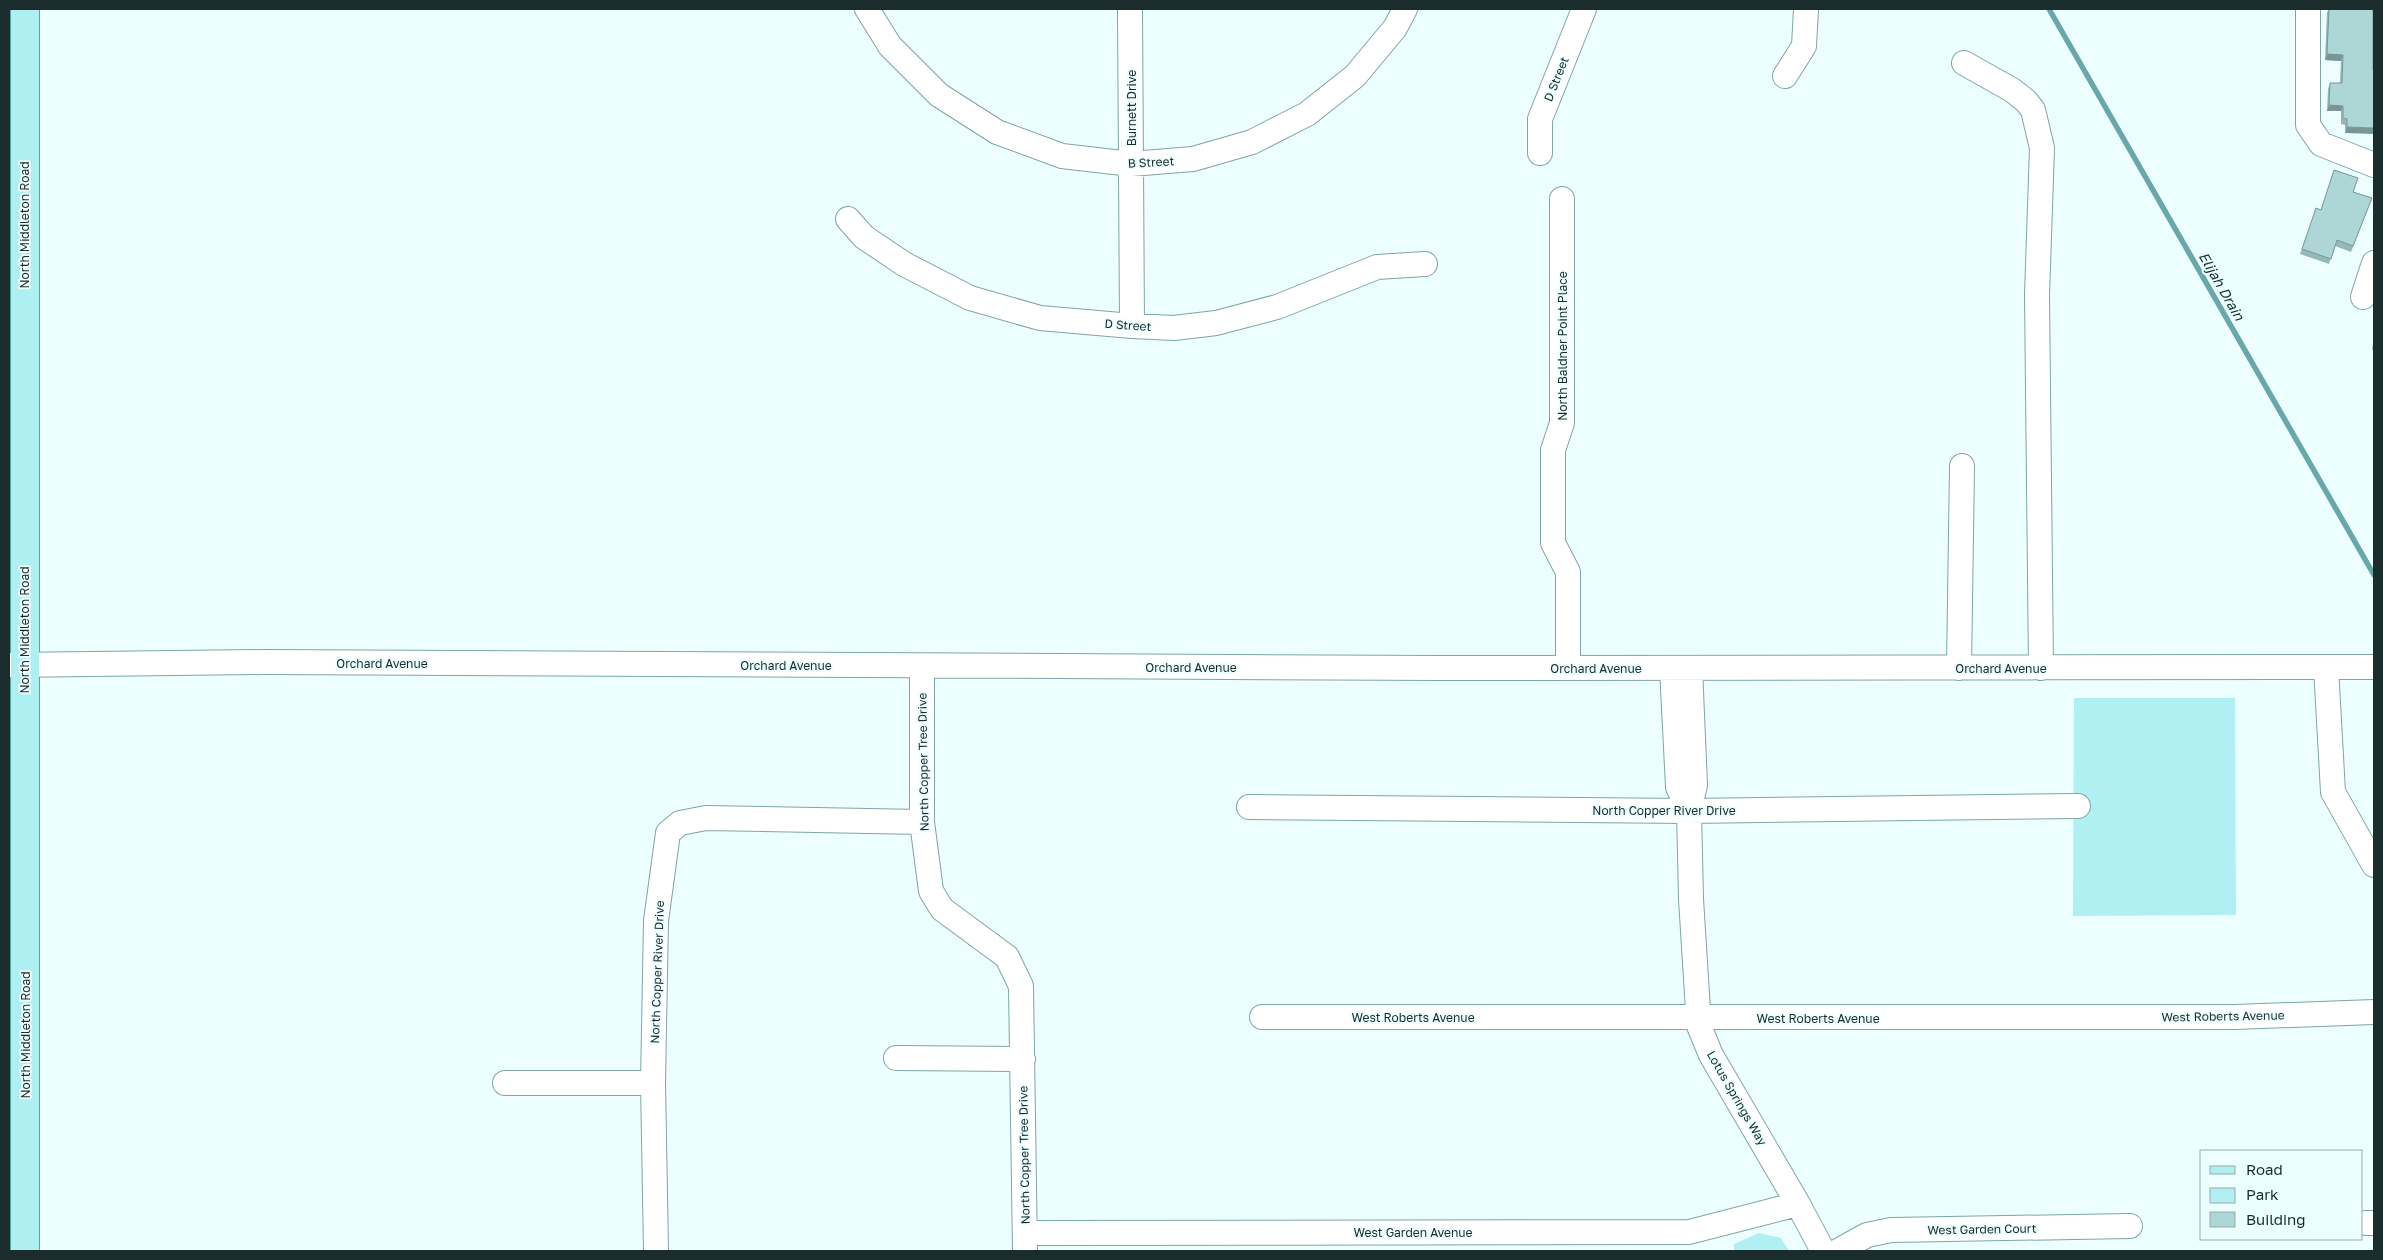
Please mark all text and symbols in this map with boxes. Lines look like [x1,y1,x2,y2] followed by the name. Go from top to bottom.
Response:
[1540,54,1572,104] street label: D Street
[1124,70,1139,146] street label: Burnett Drive
[1127,153,1175,171] street label: B Street
[17,161,32,289] street label: North Middleton Road
[2196,249,2249,324] water label: Elijah Drain
[1555,271,1570,421] street label: North Baldner Point Place
[1104,316,1152,334] street label: D Street
[17,566,32,694] street label: North Middleton Road
[336,656,428,671] street label: Orchard Avenue
[740,658,832,673] street label: Orchard Avenue
[1145,660,1237,675] street label: Orchard Avenue
[1550,661,1642,676] street label: Orchard Avenue
[1955,661,2047,676] street label: Orchard Avenue
[914,692,932,832] street label: North Copper Tree Drive
[1592,803,1736,818] street label: North Copper River Drive
[647,900,667,1044] street label: North Copper River Drive
[18,971,33,1099] street label: North Middleton Road
[2161,1007,2285,1025] street label: West Roberts Avenue
[1351,1010,1475,1025] street label: West Roberts Avenue
[1756,1011,1880,1026] street label: West Roberts Avenue
[1704,1048,1770,1148] street label: Lotus Springs Way
[1015,1085,1033,1225] street label: North Copper Tree Drive
[2200,1150,2363,1240] legend
[2246,1160,2283,1178] text: Road
[2246,1185,2279,1203] text: Park
[2246,1210,2306,1228] text: Building
[1927,1221,2037,1237] street label: West Garden Court
[1353,1225,1473,1240] street label: West Garden Avenue

